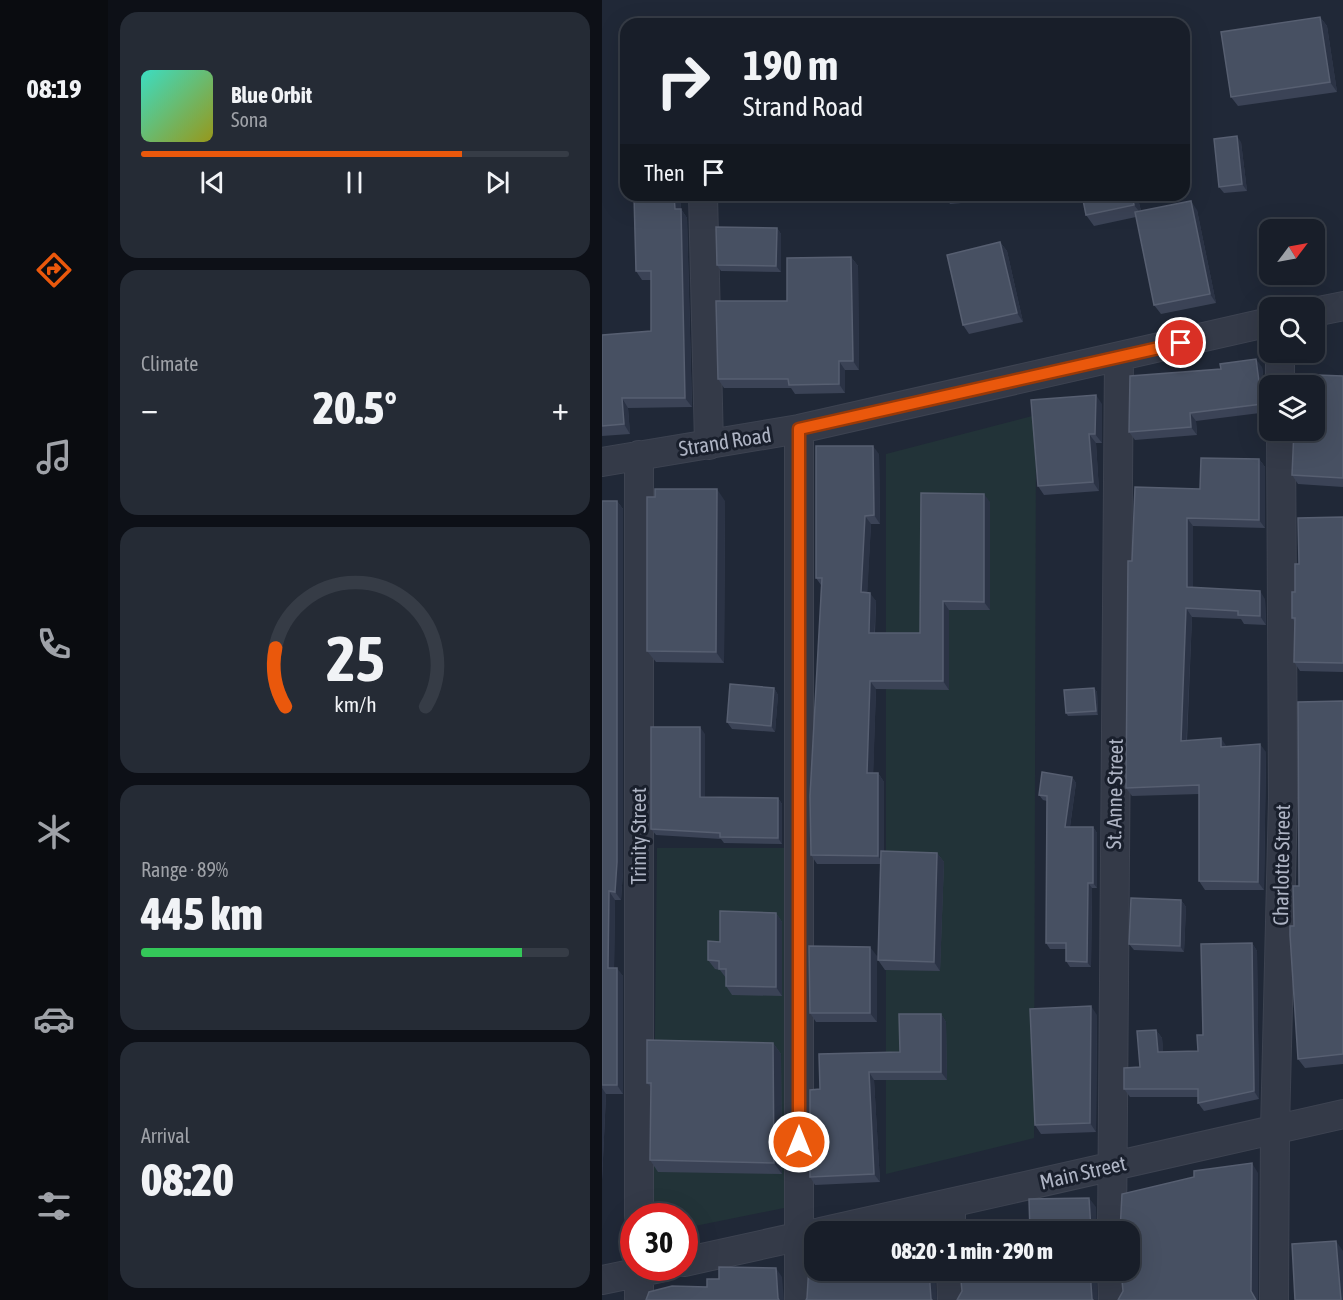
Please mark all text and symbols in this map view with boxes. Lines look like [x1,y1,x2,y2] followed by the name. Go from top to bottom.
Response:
[743,41,838,89] text: 190 m
[644,42,722,120] icon: right
[26,73,82,104] text: 08:19
[231,82,312,108] text: Blue Orbit
[743,91,863,122] text: Strand Road
[231,108,268,131] text: Sona
[697,156,730,189] icon: arrive
[644,160,685,186] text: Then
[196,166,229,199] icon: previous
[338,166,371,199] icon: pause
[481,166,514,199] icon: next
[1259,219,1325,285] north arrow
[1259,219,1325,441] map controls
[33,249,75,291] icon: directions
[1259,297,1325,363] button: search
[1155,317,1206,368] pin
[1164,326,1197,359] icon: arrive
[141,352,198,375] text: Climate
[1259,375,1325,441] button: layers
[313,382,397,434] text: 20.5°
[141,389,158,427] text: −
[552,389,569,427] text: +
[677,422,773,460] street label: Strand Road
[33,436,75,478] icon: music
[33,623,75,665] icon: phone
[326,623,384,694] text: 25
[334,692,376,717] text: km/h
[1101,738,1127,850] street label: St. Anne Street
[626,787,650,885] street label: Trinity Street
[1268,804,1294,926] street label: Charlotte Street
[33,811,75,853] icon: climate
[141,858,228,881] text: Range · 89%
[141,888,263,940] text: 445 km
[33,998,75,1040] icon: car
[767,1110,831,1174] position arrow
[141,1124,190,1147] text: Arrival
[1037,1150,1128,1194] street label: Main Street
[141,1154,234,1206] text: 08:20
[33,1185,75,1227] icon: filters
[620,1203,698,1281] speed limit sign: 30
[891,1238,1053,1264] text: 08:20 · 1 min · 290 m

